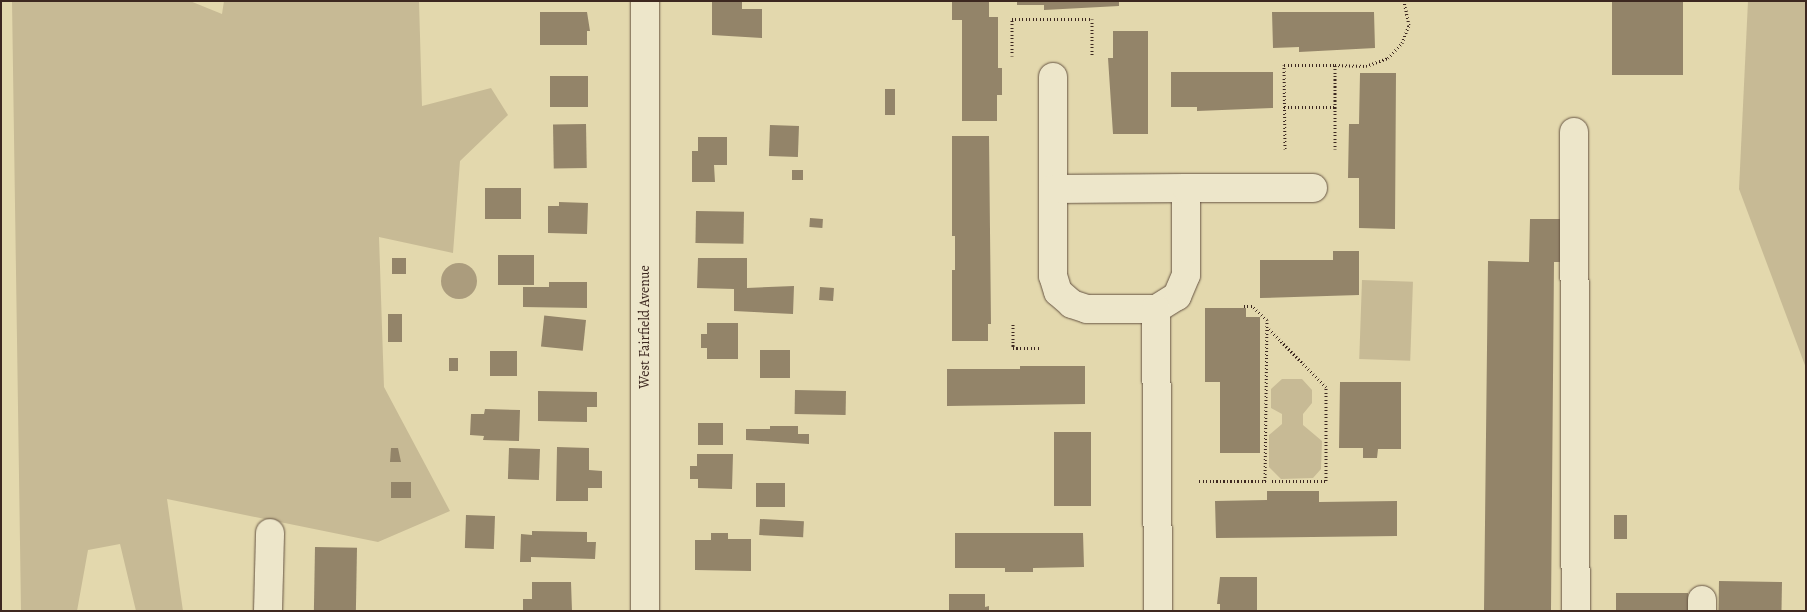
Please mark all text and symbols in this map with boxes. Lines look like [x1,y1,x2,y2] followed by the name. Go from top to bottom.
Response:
[637,265,653,389] street label: West Fairfield Avenue

